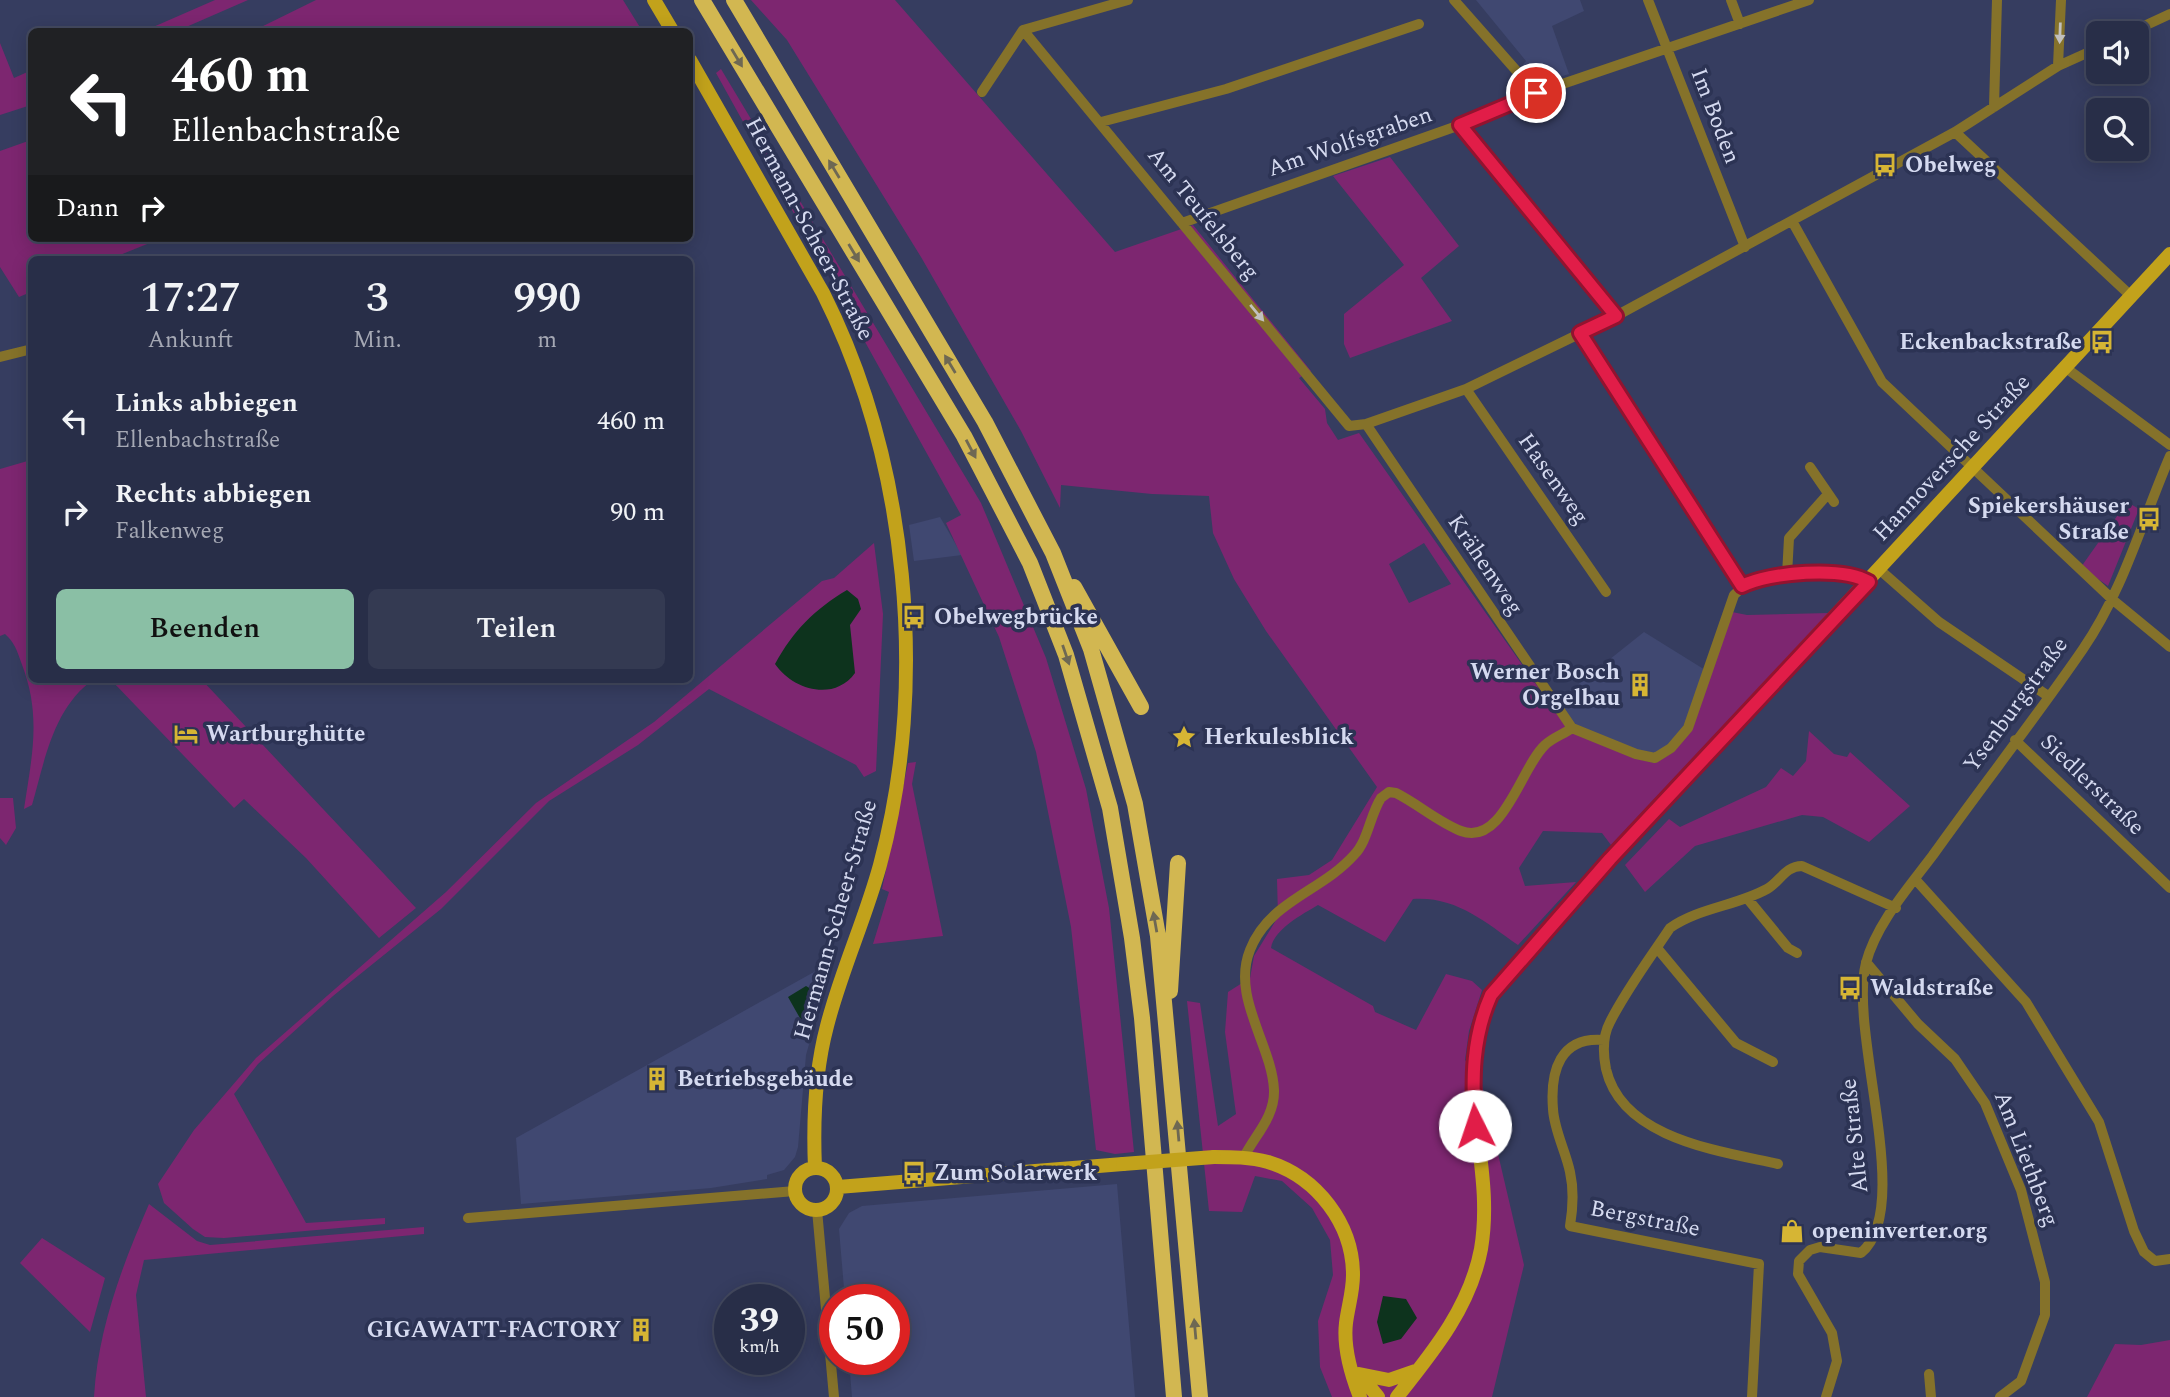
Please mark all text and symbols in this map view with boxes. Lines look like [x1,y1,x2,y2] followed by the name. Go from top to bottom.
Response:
[2086,21,2149,161] map controls
[2086,21,2149,84] button: sound
[2054,22,2065,44] one-way arrow
[171,39,310,114] text: 460 m
[731,49,743,68] one-way arrow
[56,56,147,147] icon: left
[1506,63,1566,123] pin
[1681,63,1749,169] street label: Im Boden
[1517,74,1555,112] icon: arrive
[1263,97,1437,187] street label: Am Wolfsgraben
[2086,98,2149,161] button: search
[171,107,401,156] text: Ellenbachstraße
[735,111,883,347] street label: Hermann-Scheer-Straße
[1138,140,1268,288] street label: Am Teufelsberg
[1905,148,1996,183] place label: Obelweg
[1871,151,1899,179] bus stop icon: Obelweg
[828,159,840,178] one-way arrow
[56,188,119,228] text: Dann
[133,189,171,227] icon: right
[848,244,861,263] one-way arrow
[140,267,241,330] text: 17:27
[366,267,388,330] text: 3
[513,267,581,330] text: 990
[1249,305,1264,322] one-way arrow
[148,323,233,358] text: Ankunft
[353,323,401,358] text: Min.
[537,323,557,358] text: m
[1899,325,2082,360] place label: Eckenbackstraße
[2088,328,2116,356] bus stop icon: Eckenbackstraße
[944,355,957,374] one-way arrow
[1865,366,2039,550] street label: Hannoversche Straße
[115,383,298,423] text: Links abbiegen
[597,401,665,441] text: 460 m
[56,402,94,440] icon: left
[115,423,280,458] text: Ellenbachstraße
[1509,426,1597,532] street label: Hasenweg
[965,439,977,458] one-way arrow
[115,474,311,514] text: Rechts abbiegen
[1968,489,2129,550] place label: Spiekershäuser Straße
[610,492,665,532] text: 90 m
[56,493,94,531] icon: right
[2135,505,2163,533] bus stop icon: Spiekershäuser Straße
[1438,507,1532,623] street label: Krähenweg
[115,514,224,549] text: Falkenweg
[56,589,354,669] button: Beenden
[368,589,665,669] button: Teilen
[934,600,1098,635] place label: Obelwegbrücke
[900,603,928,631] bus stop icon: Obelwegbrücke
[1955,630,2077,780] street label: Ysenburgstraße
[1061,645,1072,666] one-way arrow
[1470,655,1620,716] place label: Werner Bosch Orgelbau
[1626,671,1654,699] building icon: Werner Bosch Orgelbau
[206,717,365,752] place label: Wartburghütte
[172,720,200,748] hotel icon: Wartburghütte
[1204,720,1354,755] place label: Herkulesblick
[1170,723,1198,751] place icon: Herkulesblick
[2032,726,2152,844] street label: Siedlerstraße
[785,796,887,1044] street label: Hermann-Scheer-Straße
[1149,911,1160,933] one-way arrow
[1870,971,1993,1006] place label: Waldstraße
[1836,974,1864,1002] bus stop icon: Waldstraße
[677,1062,853,1097] place label: Betriebsgebäude
[643,1065,671,1093] building icon: Betriebsgebäude
[1832,1077,1878,1195] street label: Alte Straße
[1984,1086,2068,1232] street label: Am Liethberg
[1438,1089,1512,1163] position arrow
[1172,1120,1183,1142] one-way arrow
[934,1156,1097,1191] place label: Zum Solarwerk
[900,1159,928,1187] bus stop icon: Zum Solarwerk
[1587,1191,1703,1247] street label: Bergstraße
[1812,1214,1988,1249] place label: openinverter.org
[1778,1217,1806,1245] shop icon: openinverter.org
[819,1284,910,1375] speed limit sign: 50
[740,1294,779,1347] text: 39
[367,1313,621,1348] place label: GIGAWATT-FACTORY
[627,1316,655,1344] building icon: GIGAWATT-FACTORY
[1189,1318,1200,1340] one-way arrow
[739,1333,780,1360] text: km/h

